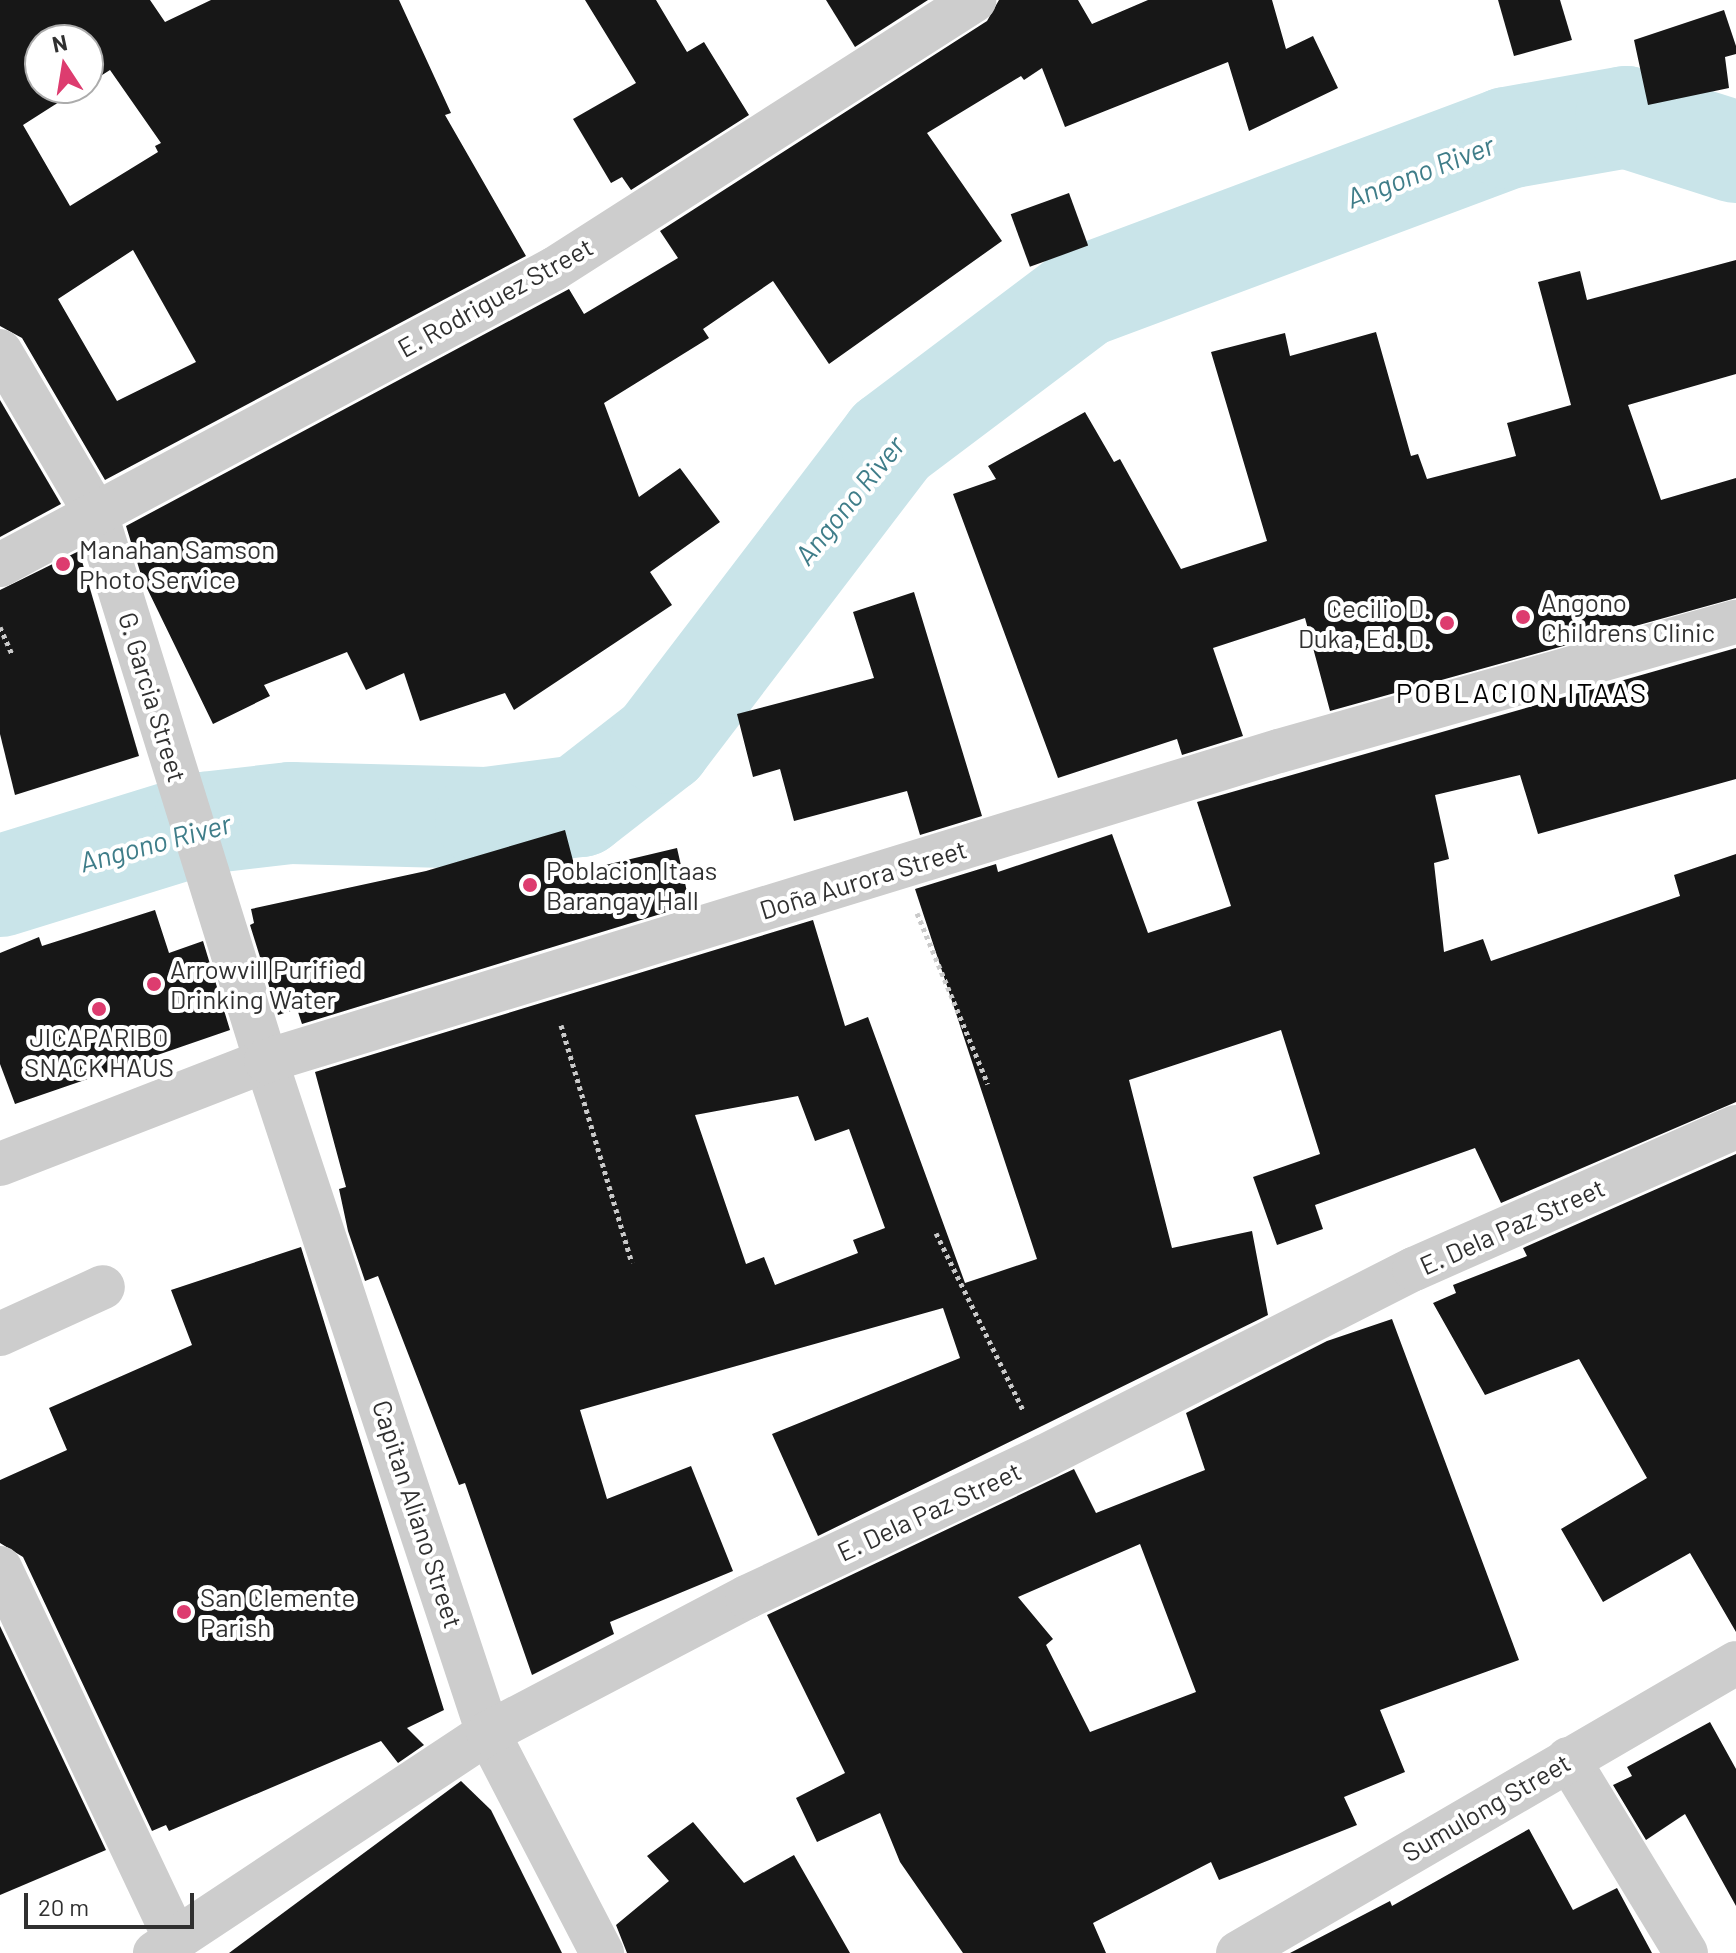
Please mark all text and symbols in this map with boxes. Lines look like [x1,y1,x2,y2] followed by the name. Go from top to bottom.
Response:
[24,24,104,104] north arrow
[50,28,69,57] text: N
[1341,127,1499,215] water label: Angono River
[392,231,598,363] street label: E. Rodriguez Street
[787,429,911,571] water label: Angono River
[79,533,275,594] place label: Manahan Samson Photo Service
[54,555,72,573] marker: Manahan Samson Photo Service
[1541,586,1715,648] place label: Angono Childrens Clinic
[1298,592,1431,654] place label: Cecilio D. Duka, Ed. D.
[1512,606,1534,628] marker: Angono Childrens Clinic
[112,608,194,786] street label: G. Garcia Street
[1438,614,1456,632] marker: Cecilio D. Duka, Ed. D.
[1396,675,1648,709] district label: POBLACION ITAAS
[76,806,234,878] water label: Angono River
[756,833,970,925] street label: Doña Aurora Street
[546,854,717,916] place label: Poblacion Itaas Barangay Hall
[521,876,539,894] marker: Poblacion Itaas Barangay Hall
[170,953,363,1014] place label: Arrowvill Purified Drinking Water
[145,975,163,993] marker: Arrowvill Purified Drinking Water
[90,1000,108,1018] marker: JICAPARIBO SNACK HAUS
[24,1021,174,1082] place label: JICAPARIBO SNACK HAUS
[1415,1171,1609,1281] street label: E. Dela Paz Street
[366,1396,470,1632] street label: Capitan Aliano Street
[832,1455,1026,1567] street label: E. Dela Paz Street
[200,1581,355,1642] place label: San Clemente Parish
[175,1603,193,1621] marker: San Clemente Parish
[1396,1746,1576,1868] street label: Sumulong Street
[28,1877,198,1927] scale bar
[38,1892,89,1921] text: 20 m

